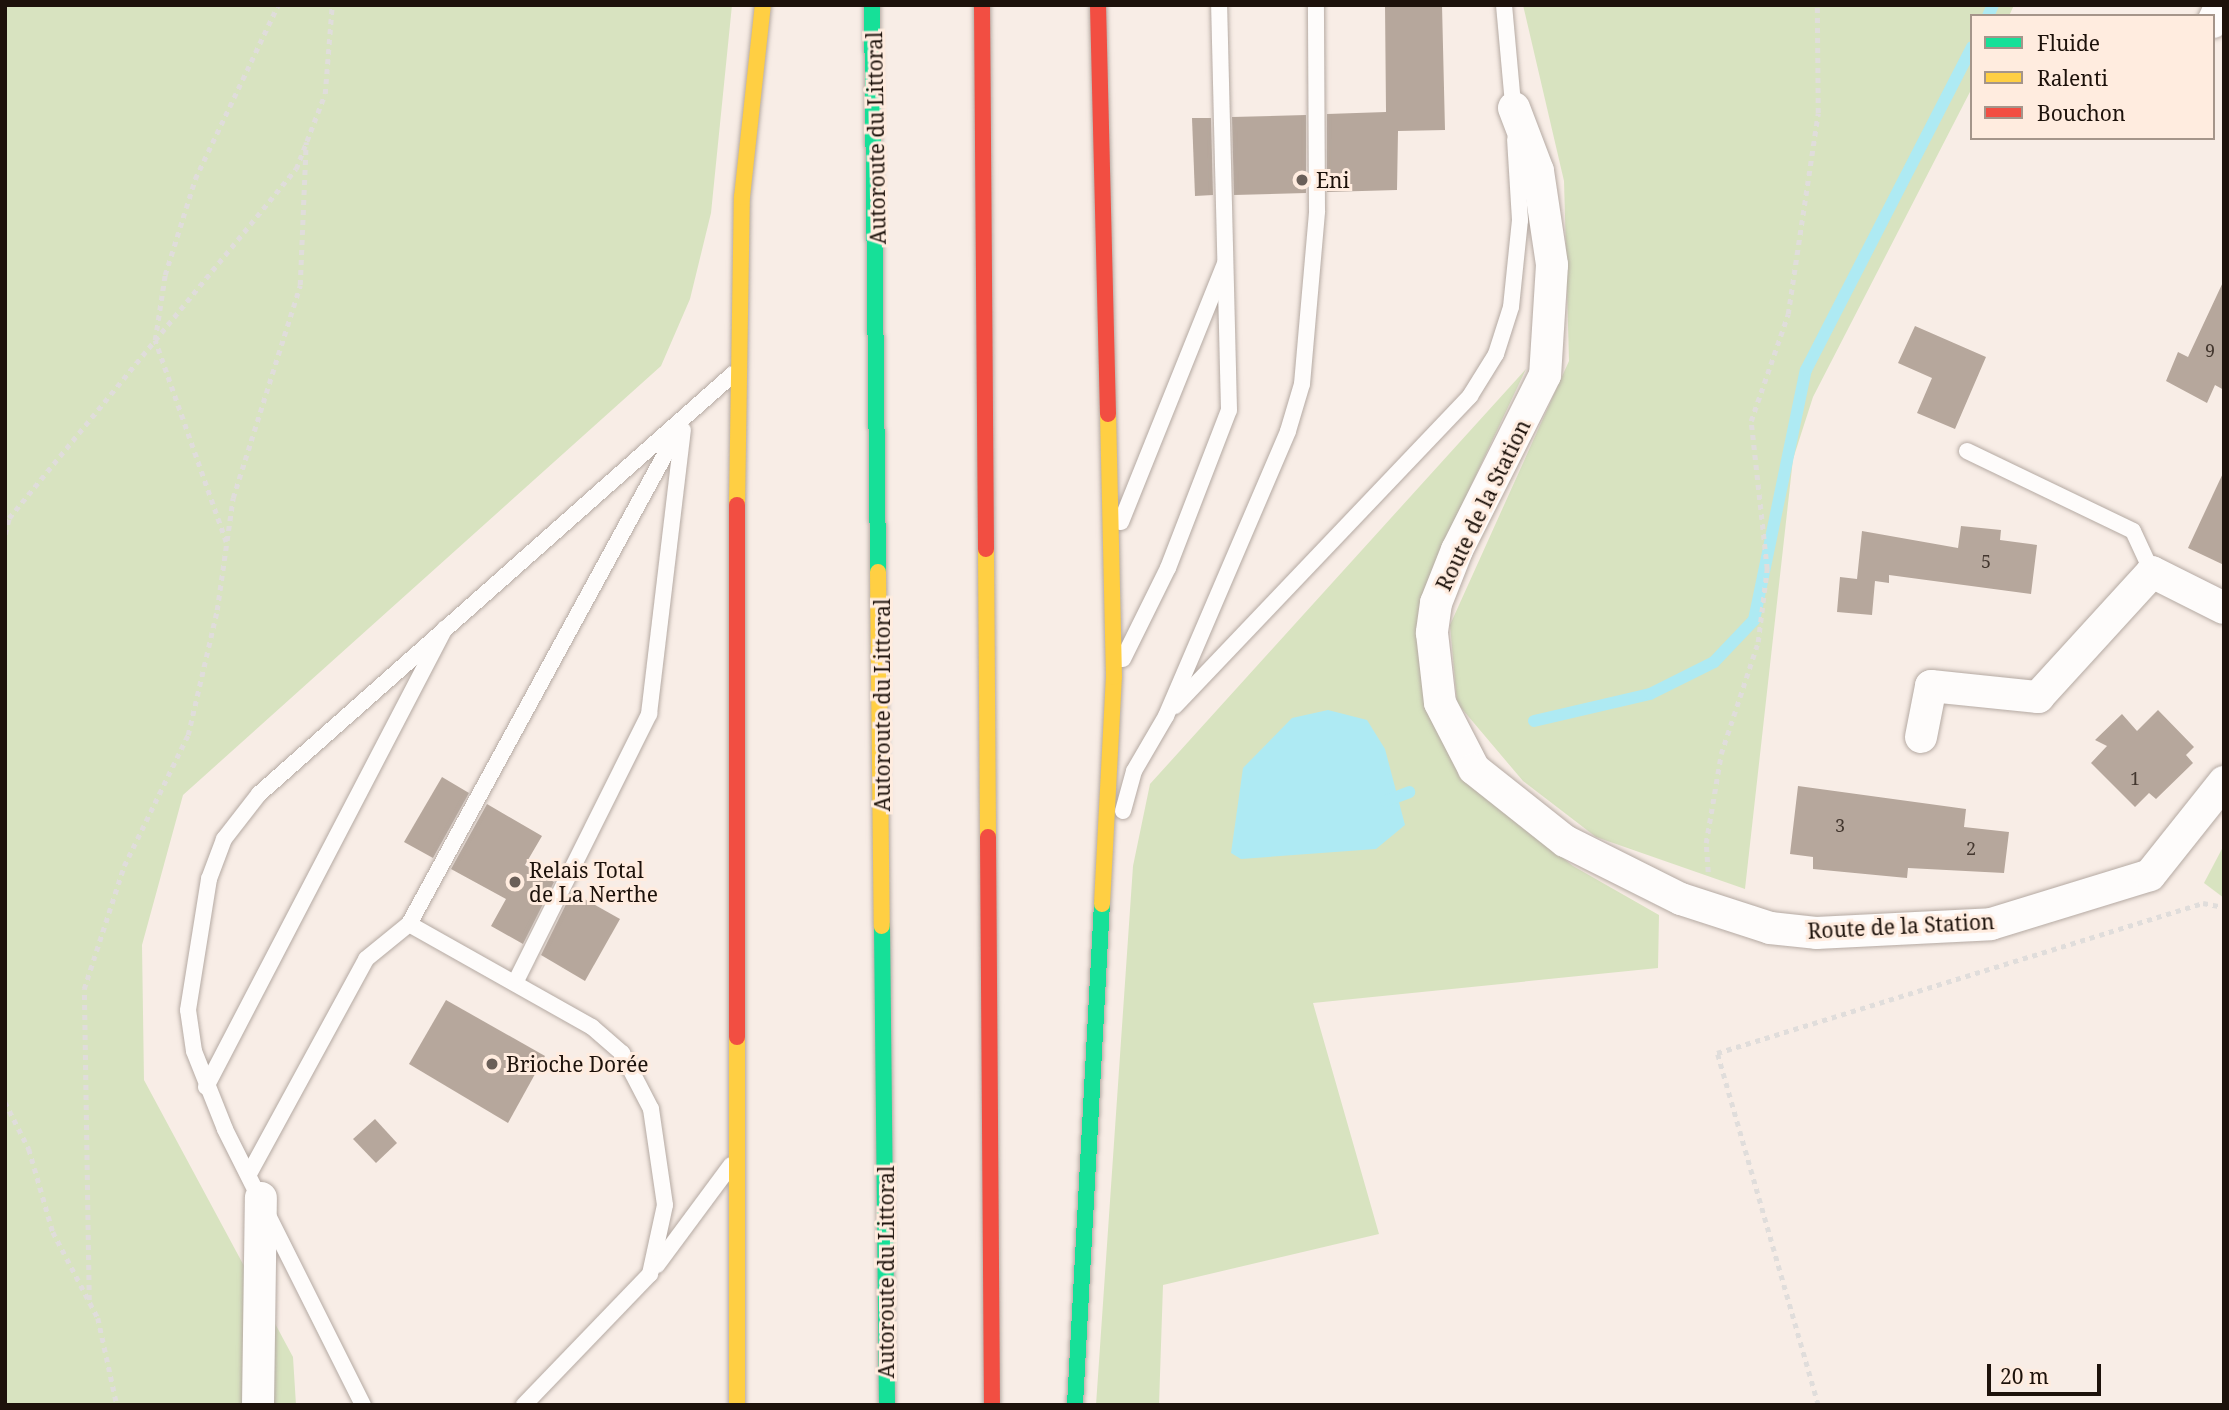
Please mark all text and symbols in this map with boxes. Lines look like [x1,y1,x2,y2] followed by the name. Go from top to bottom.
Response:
[1970,14,2215,140] legend
[2037,29,2100,57] text: Fluide
[862,31,890,245] street label: Autoroute du Littoral
[2037,64,2108,92] text: Ralenti
[2037,99,2126,127] text: Bouchon
[1316,167,1349,193] place label: Eni
[1294,172,1310,188] marker: Eni
[2205,339,2215,361] house number: 9
[1431,415,1535,595] street label: Route de la Station
[1981,550,1991,572] house number: 5
[869,599,895,811] street label: Autoroute du Littoral
[2130,767,2140,789] house number: 1
[1835,814,1845,836] house number: 3
[1966,837,1976,859] house number: 2
[529,857,658,907] place label: Relais Total de La Nerthe
[507,874,523,890] marker: Relais Total de La Nerthe
[1807,909,1995,943] street label: Route de la Station
[506,1051,649,1077] place label: Brioche Dorée
[484,1056,500,1072] marker: Brioche Dorée
[873,1166,899,1378] street label: Autoroute du Littoral
[1991,1350,2105,1394] scale bar
[2000,1362,2049,1390] text: 20 m

